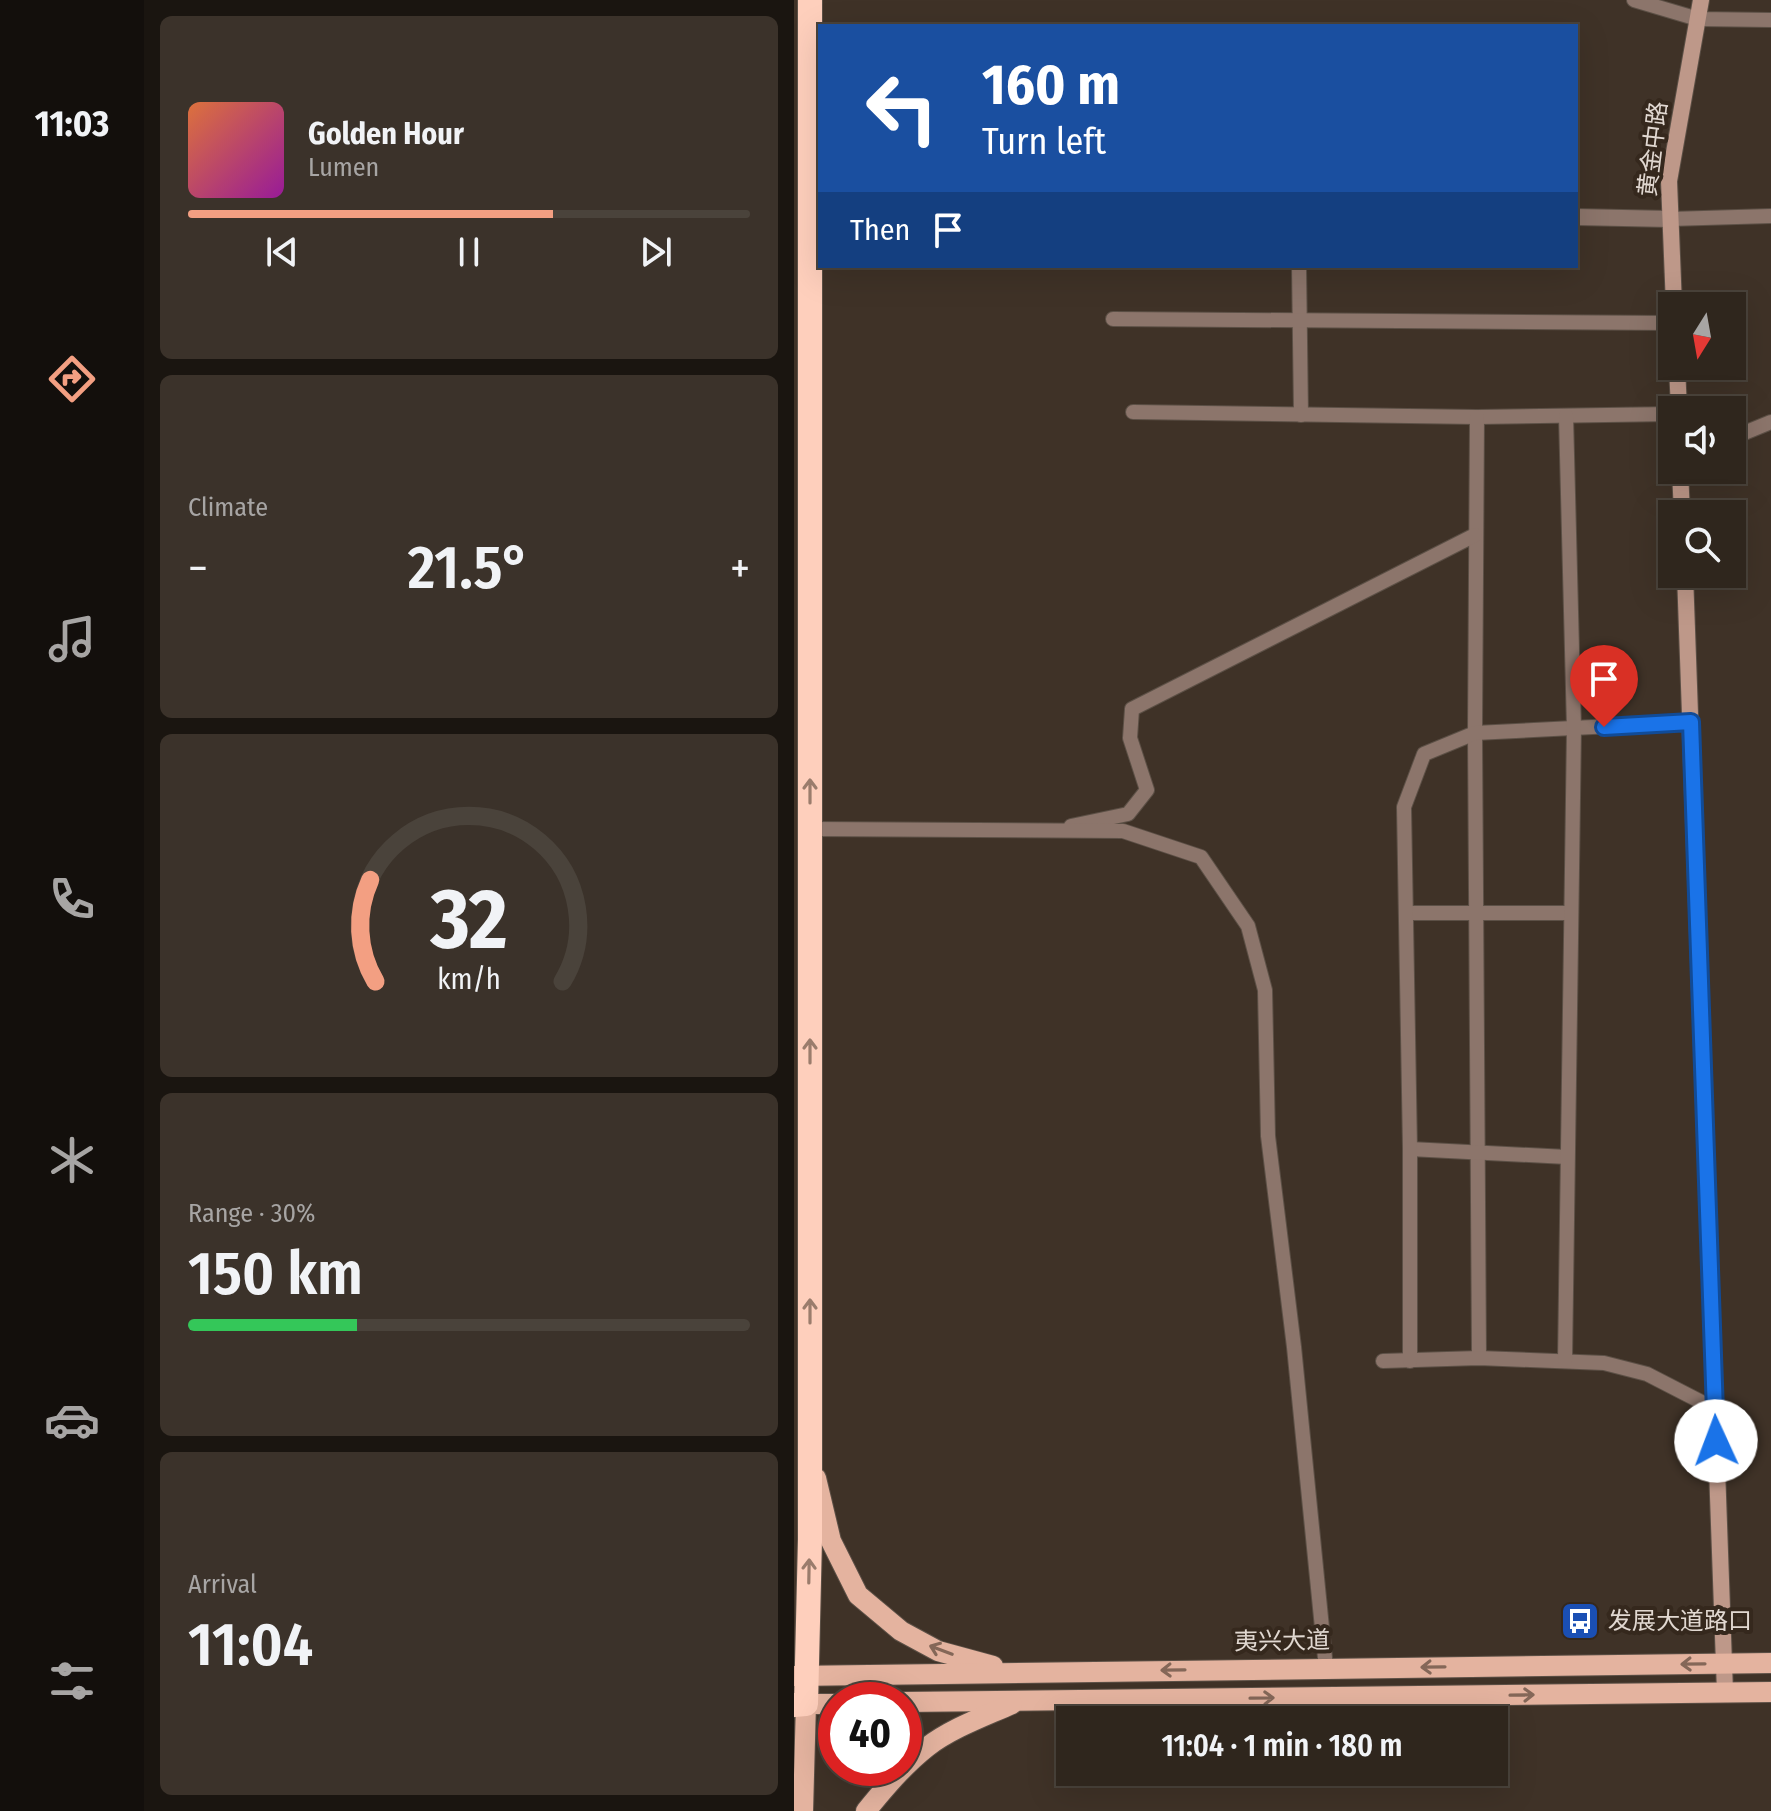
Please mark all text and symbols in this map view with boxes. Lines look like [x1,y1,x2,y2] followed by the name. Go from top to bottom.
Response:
[982,52,1120,119] text: 160 m
[850,56,954,160] icon: left
[1633,100,1673,198] street label: 黄金中路
[35,102,109,146] text: 11:03
[308,116,464,152] text: Golden Hour
[982,120,1106,164] text: Turn left
[308,152,379,183] text: Lumen
[926,208,970,252] icon: arrive
[850,212,910,248] text: Then
[260,230,304,274] icon: previous
[447,230,491,274] icon: pause
[634,230,678,274] icon: next
[1658,292,1746,380] north arrow
[1658,292,1746,588] map controls
[44,351,100,407] icon: directions
[1658,396,1746,484] button: sound
[188,492,268,523] text: Climate
[1658,500,1746,588] button: search
[408,532,530,604] text: 21.5°
[188,542,208,595] text: −
[730,542,750,595] text: +
[44,611,100,667] icon: music
[1570,645,1638,727] pin
[1582,657,1626,701] icon: arrive
[802,778,818,805] one-way arrow
[429,869,508,969] text: 32
[44,871,100,927] icon: phone
[437,962,501,997] text: km/h
[802,1038,818,1065] one-way arrow
[44,1132,100,1188] icon: climate
[188,1198,315,1229] text: Range · 30%
[188,1238,363,1310] text: 150 km
[802,1298,818,1325] one-way arrow
[44,1392,100,1448] icon: car
[1674,1399,1758,1483] position arrow
[801,1558,817,1585] one-way arrow
[188,1569,257,1600] text: Arrival
[1559,1600,1601,1642] bus stop icon: 发展大道路口
[1608,1607,1752,1635] place label: 发展大道路口
[188,1609,313,1681] text: 11:04
[1234,1626,1330,1656] street label: 夷兴大道
[929,1642,954,1656] one-way arrow
[44,1653,100,1709] icon: filters
[1680,1656,1707,1671] one-way arrow
[1420,1659,1447,1675] one-way arrow
[1160,1662,1187,1678] one-way arrow
[818,1682,922,1786] speed limit sign: 40
[1508,1687,1535,1703] one-way arrow
[1248,1690,1275,1706] one-way arrow
[1161,1728,1403,1764] text: 11:04 · 1 min · 180 m

